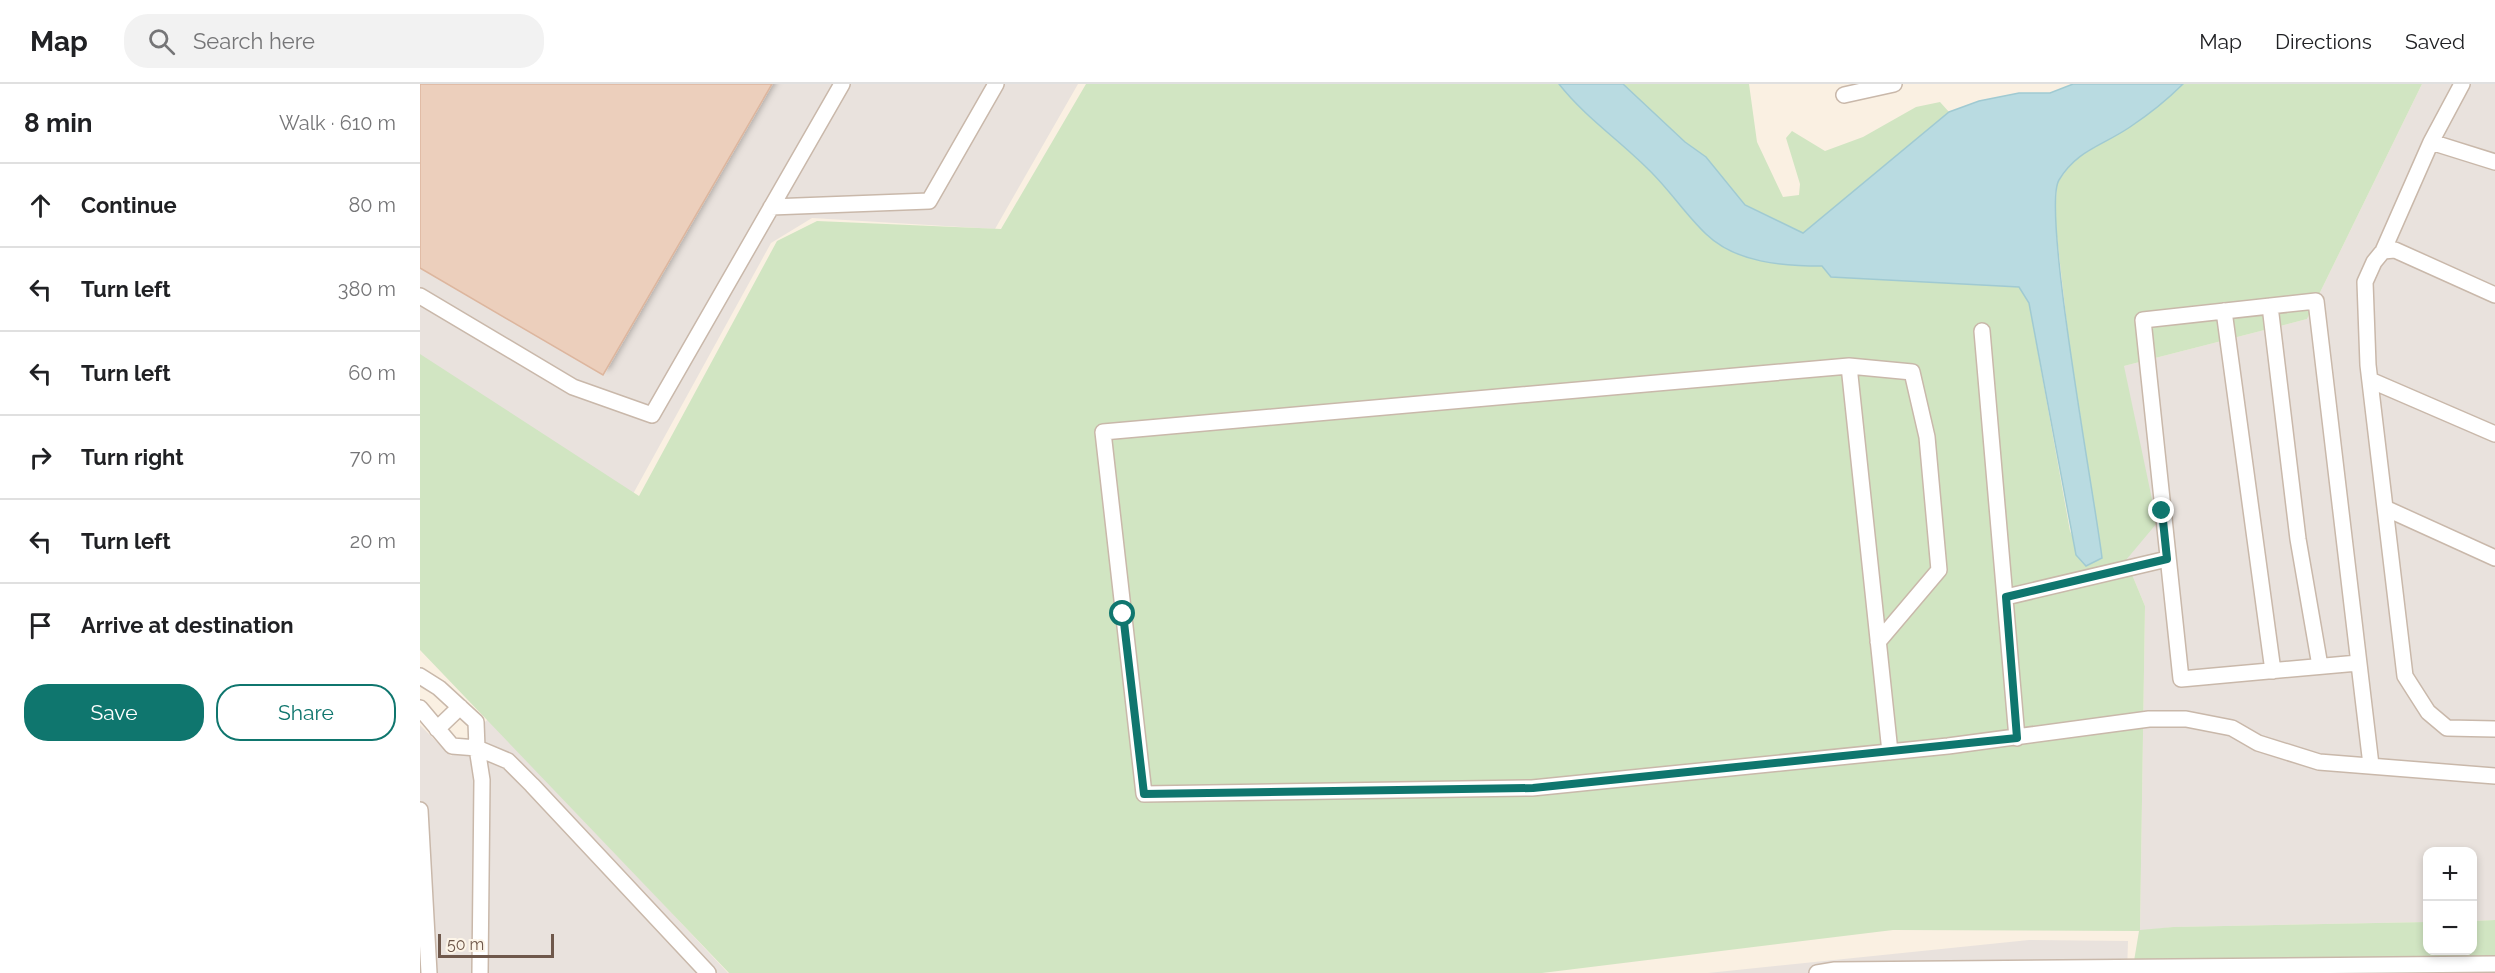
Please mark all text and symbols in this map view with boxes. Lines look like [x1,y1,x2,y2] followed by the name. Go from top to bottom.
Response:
[124,14,544,68] search box
[30,25,88,58] text: Map
[145,25,178,58] icon: search
[193,28,315,54] text: Search here
[2199,29,2242,54] text: Map
[2275,29,2372,54] text: Directions
[2405,29,2465,54] text: Saved
[24,108,92,138] text: 8 min
[279,111,396,135] text: Walk · 610 m
[24,189,57,222] icon: ahead
[81,192,177,218] text: Continue
[348,193,396,217] text: 80 m
[24,273,57,306] icon: left
[81,276,171,302] text: Turn left
[338,277,396,301] text: 380 m
[24,357,57,390] icon: left
[81,360,171,386] text: Turn left
[348,361,396,385] text: 60 m
[24,441,57,474] icon: right
[81,444,184,470] text: Turn right
[350,445,396,469] text: 70 m
[2148,497,2174,523] route end
[24,525,57,558] icon: left
[81,528,171,554] text: Turn left
[350,529,396,553] text: 20 m
[1109,600,1135,626] route start
[24,609,57,642] icon: arrive
[81,612,294,638] text: Arrive at destination
[24,684,204,741] button: Save
[216,684,396,741] button: Share
[2423,847,2477,955] map controls
[2423,847,2477,901] button: +
[2423,901,2477,955] button: −
[438,931,554,958] scale bar
[447,935,484,954] text: 50 m

